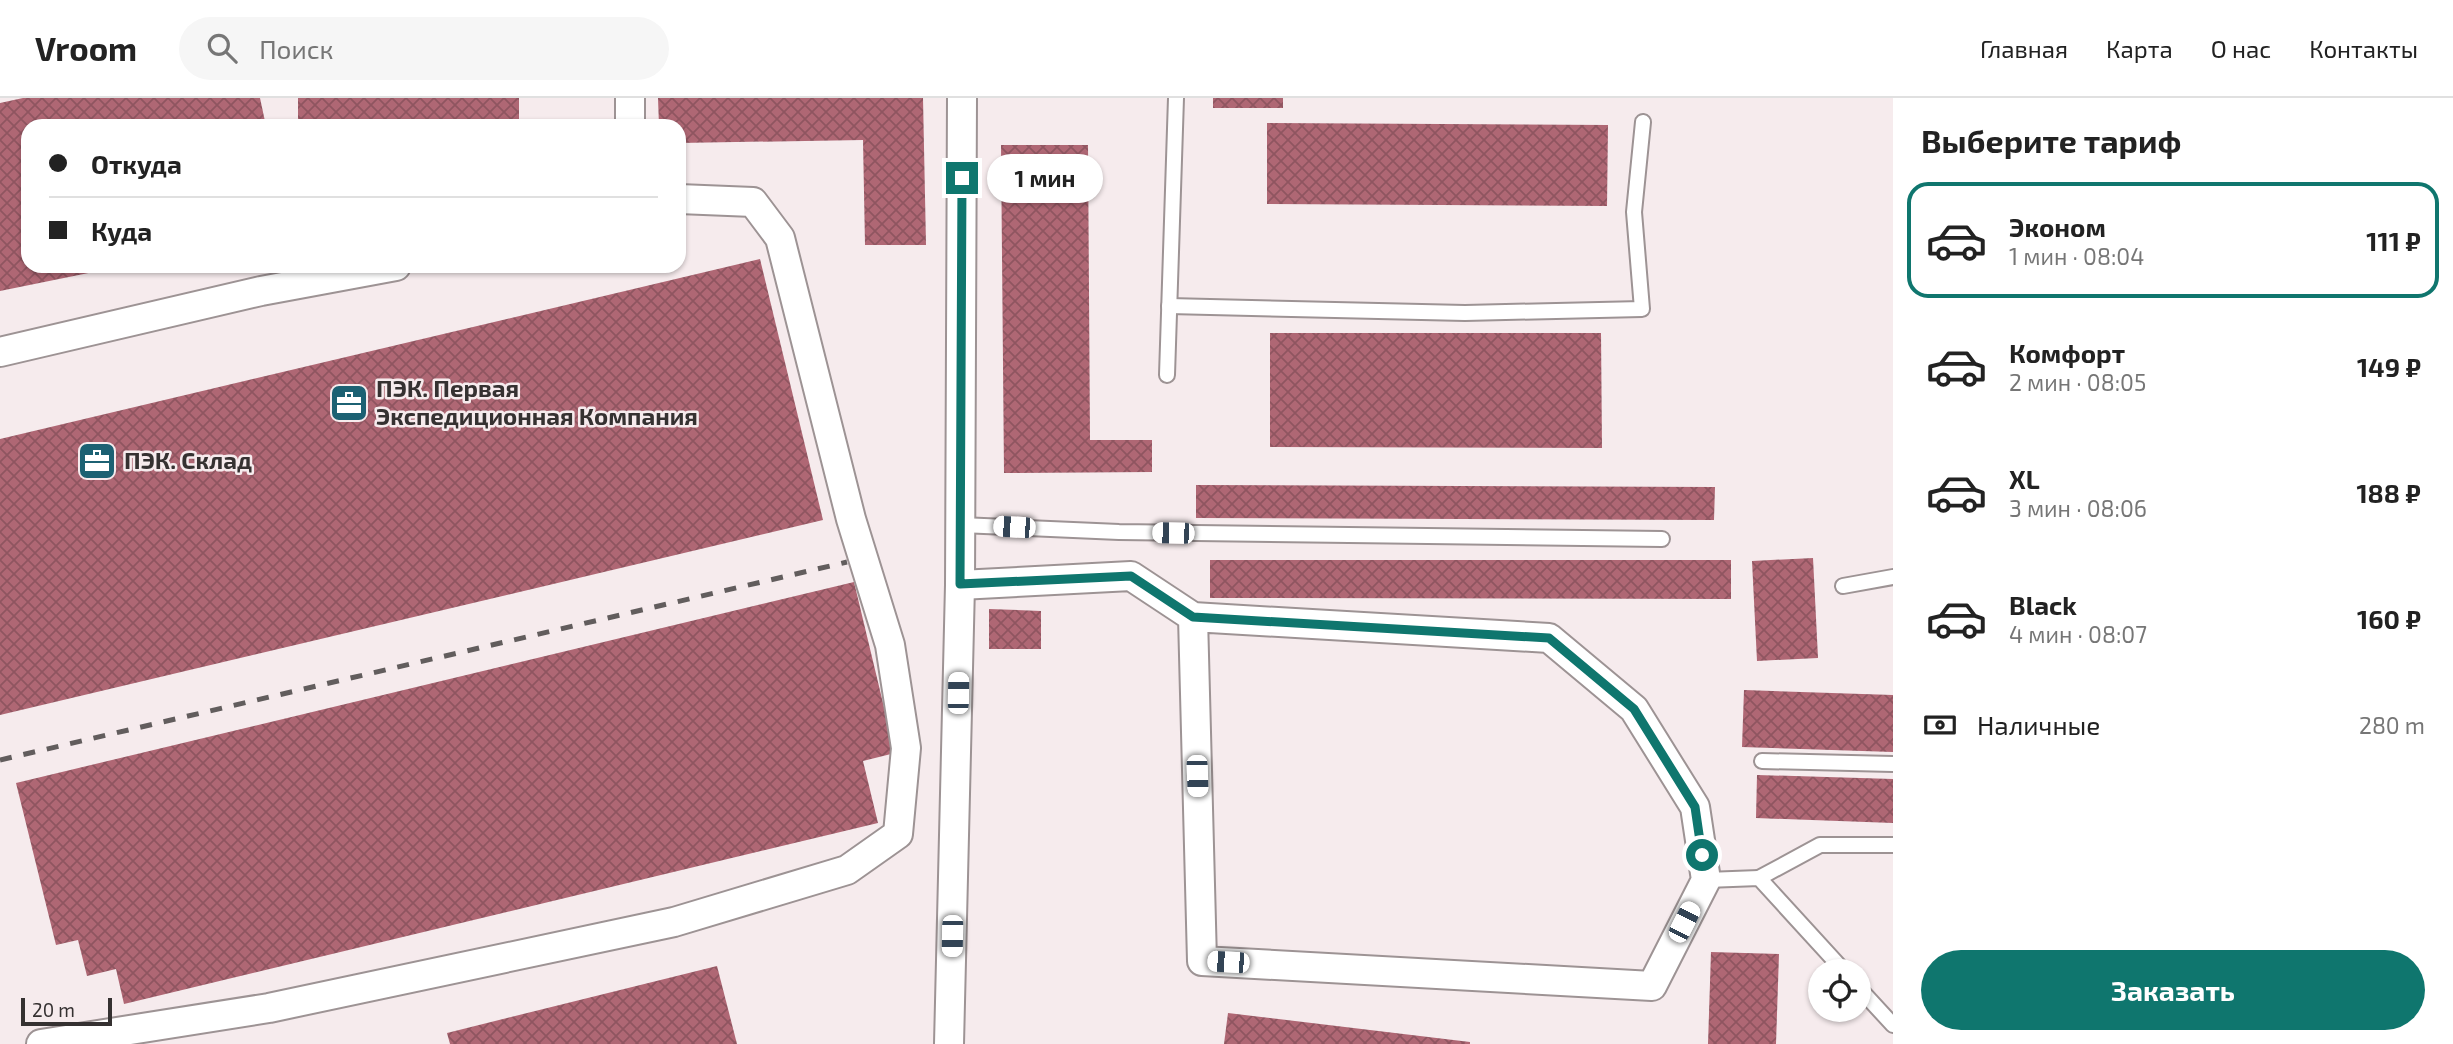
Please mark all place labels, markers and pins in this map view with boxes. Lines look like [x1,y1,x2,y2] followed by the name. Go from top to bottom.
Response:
[376,373,698,430] place label: ПЭК. Первая Экспедиционная Компания
[328,382,370,424] office icon: ПЭК. Первая Экспедиционная Компания
[76,440,118,482] office icon: ПЭК. Склад
[124,445,252,474] place label: ПЭК. Склад

